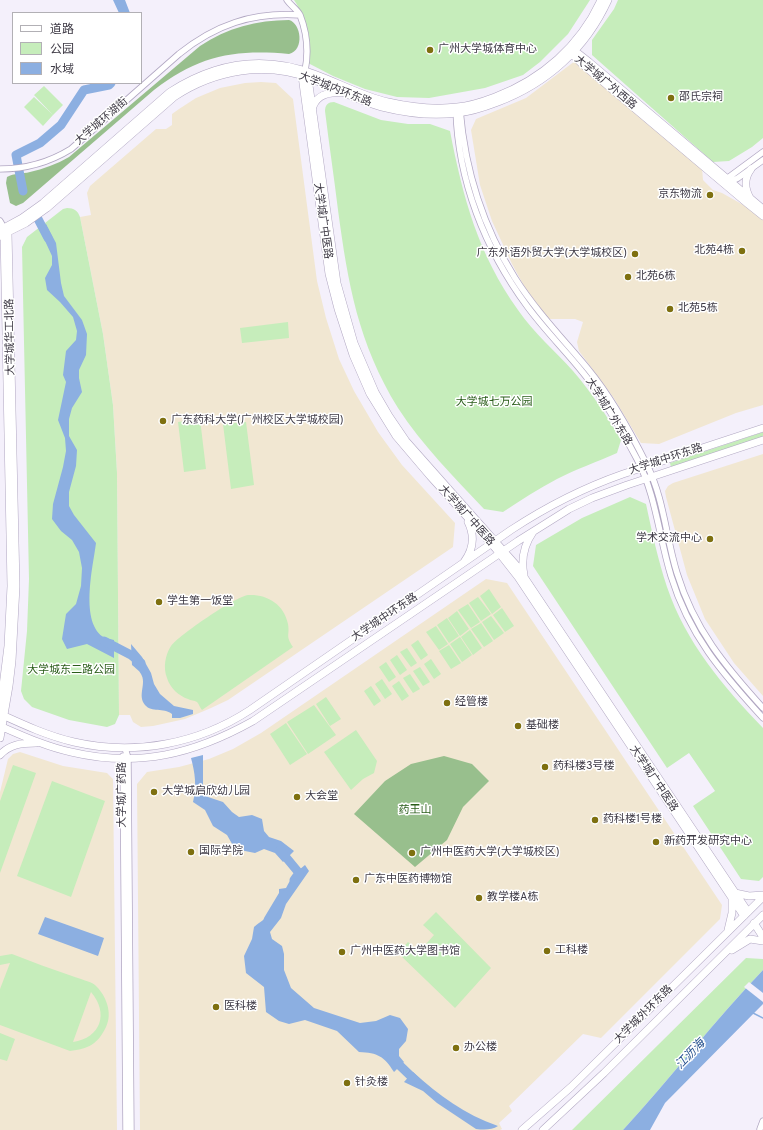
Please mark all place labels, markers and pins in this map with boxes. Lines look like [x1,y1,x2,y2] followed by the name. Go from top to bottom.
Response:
[438,43,537,57] place label: 广州大学城体育中心
[425,45,435,55] marker: 广州大学城体育中心
[679,91,723,105] place label: 邵氏宗祠
[666,93,676,103] marker: 邵氏宗祠
[658,188,702,202] place label: 京东物流
[705,190,715,200] marker: 京东物流
[694,244,734,258] place label: 北苑4栋
[737,246,747,256] marker: 北苑4栋
[476,247,627,261] place label: 广东外语外贸大学(大学城校区)
[630,249,640,259] marker: 广东外语外贸大学(大学城校区)
[636,270,676,284] place label: 北苑6栋
[623,272,633,282] marker: 北苑6栋
[678,302,718,316] place label: 北苑5栋
[665,304,675,314] marker: 北苑5栋
[171,414,344,428] place label: 广东药科大学(广州校区大学城校园)
[158,416,168,426] marker: 广东药科大学(广州校区大学城校园)
[636,532,702,546] place label: 学术交流中心
[705,534,715,544] marker: 学术交流中心
[167,595,233,609] place label: 学生第一饭堂
[154,597,164,607] marker: 学生第一饭堂
[455,696,488,710] place label: 经管楼
[442,698,452,708] marker: 经管楼
[526,719,559,733] place label: 基础楼
[513,721,523,731] marker: 基础楼
[553,760,615,774] place label: 药科楼3号楼
[540,762,550,772] marker: 药科楼3号楼
[162,785,250,799] place label: 大学城启欣幼儿园
[149,787,159,797] marker: 大学城启欣幼儿园
[305,790,338,804] place label: 大会堂
[292,792,302,802] marker: 大会堂
[603,813,662,827] place label: 药科楼1号楼
[590,815,600,825] marker: 药科楼1号楼
[664,835,752,849] place label: 新药开发研究中心
[651,837,661,847] marker: 新药开发研究中心
[199,845,243,859] place label: 国际学院
[420,846,560,860] place label: 广州中医药大学(大学城校区)
[186,847,196,857] marker: 国际学院
[407,848,417,858] marker: 广州中医药大学(大学城校区)
[364,873,452,887] place label: 广东中医药博物馆
[351,875,361,885] marker: 广东中医药博物馆
[487,891,538,905] place label: 教学楼A栋
[474,893,484,903] marker: 教学楼A栋
[555,944,588,958] place label: 工科楼
[350,945,460,959] place label: 广州中医药大学图书馆
[542,946,552,956] marker: 工科楼
[337,947,347,957] marker: 广州中医药大学图书馆
[224,1000,257,1014] place label: 医科楼
[211,1002,221,1012] marker: 医科楼
[464,1041,497,1055] place label: 办公楼
[451,1043,461,1053] marker: 办公楼
[355,1076,388,1090] place label: 针灸楼
[342,1078,352,1088] marker: 针灸楼

